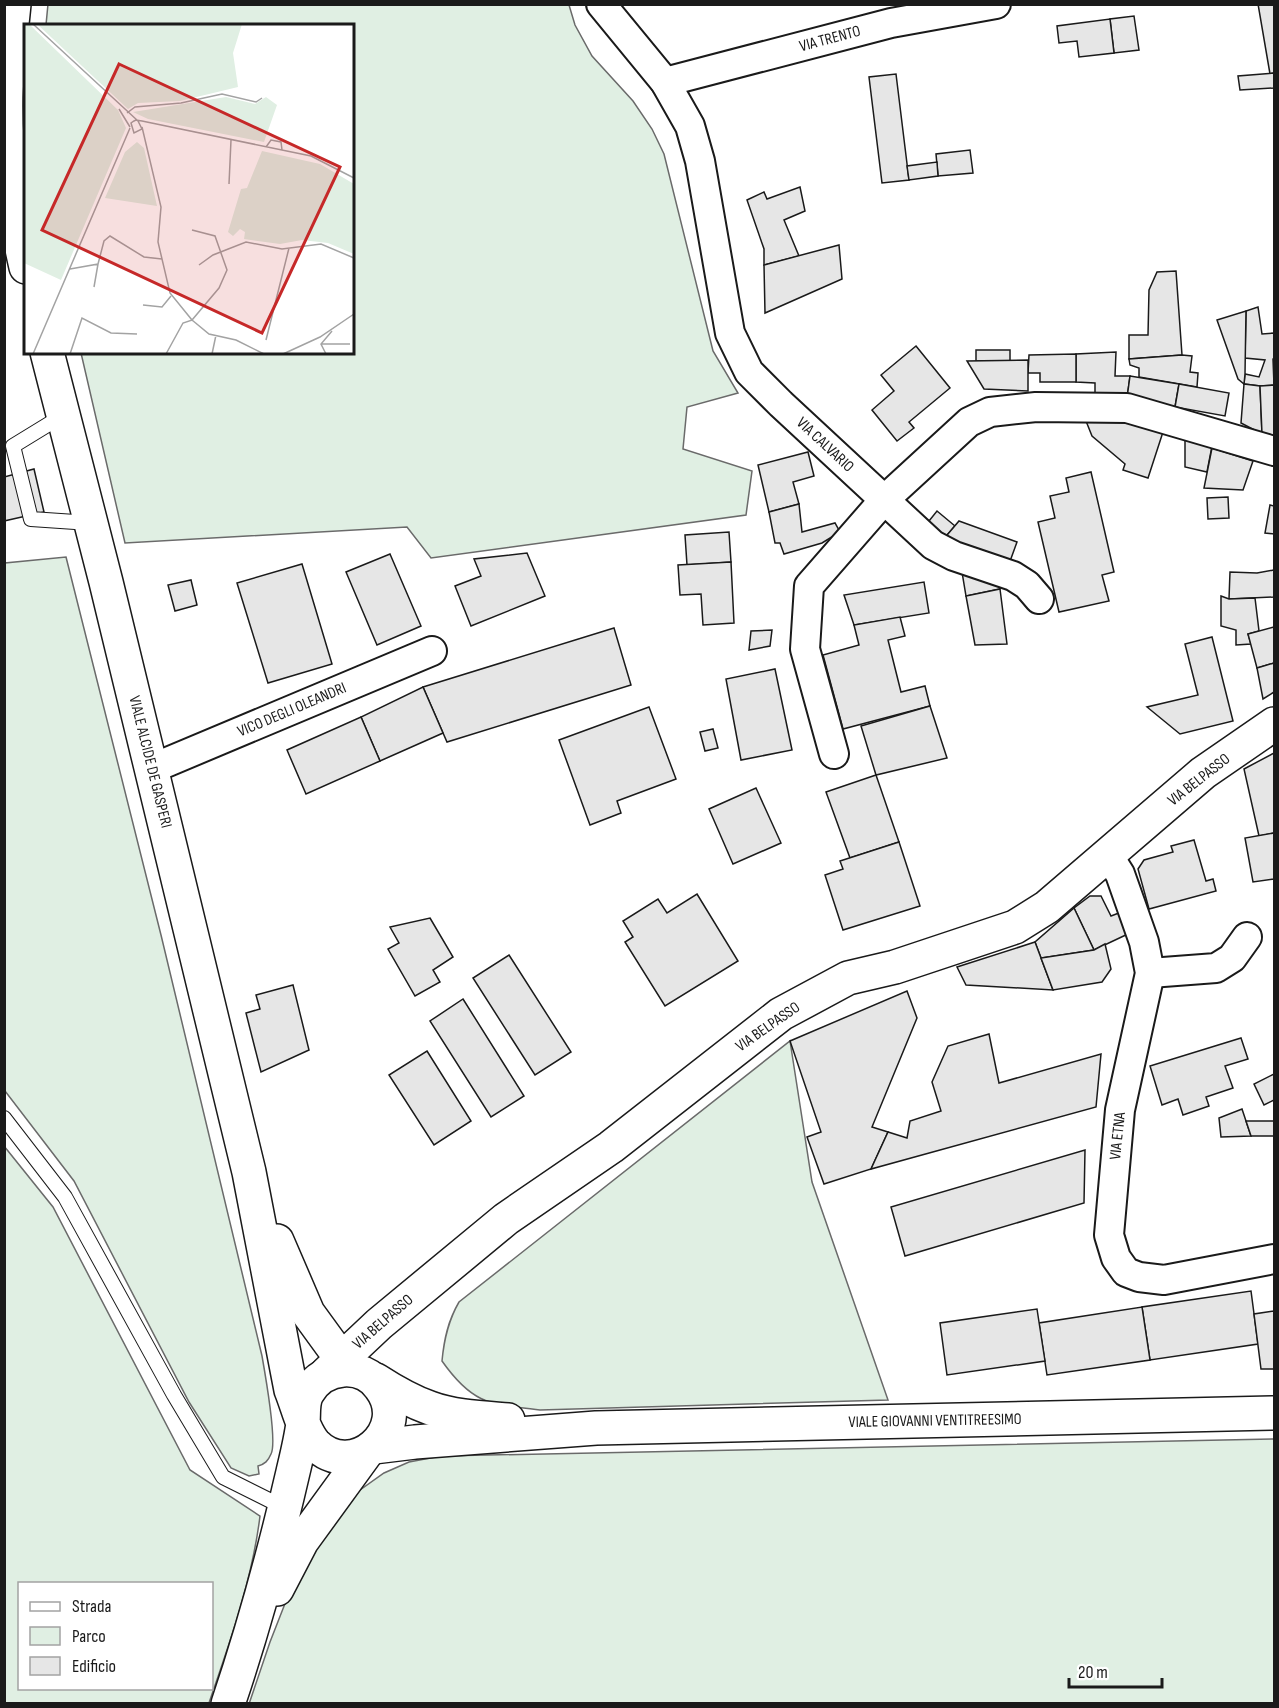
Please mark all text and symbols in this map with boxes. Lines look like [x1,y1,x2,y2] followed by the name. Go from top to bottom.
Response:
[797,22,863,56] street label: VIA TRENTO
[24,24,354,354] inset map
[792,414,858,476] street label: VIA CALVARIO
[235,679,349,741] street label: VICO DEGLI OLEANDRI
[124,694,176,830] street label: VIALE ALCIDE DE GASPERI
[1164,750,1234,810] street label: VIA BELPASSO
[732,998,804,1056] street label: VIA BELPASSO
[1106,1111,1130,1161] street label: VIA ETNA
[349,1290,417,1353] street label: VIA BELPASSO
[848,1410,1022,1432] street label: VIALE GIOVANNI VENTITREESIMO
[18,1582,213,1690] legend
[72,1596,112,1617] text: Strada
[72,1626,106,1647] text: Parco
[1069,1651,1162,1689] scale bar
[72,1656,116,1677] text: Edificio
[1078,1662,1108,1683] text: 20 m

